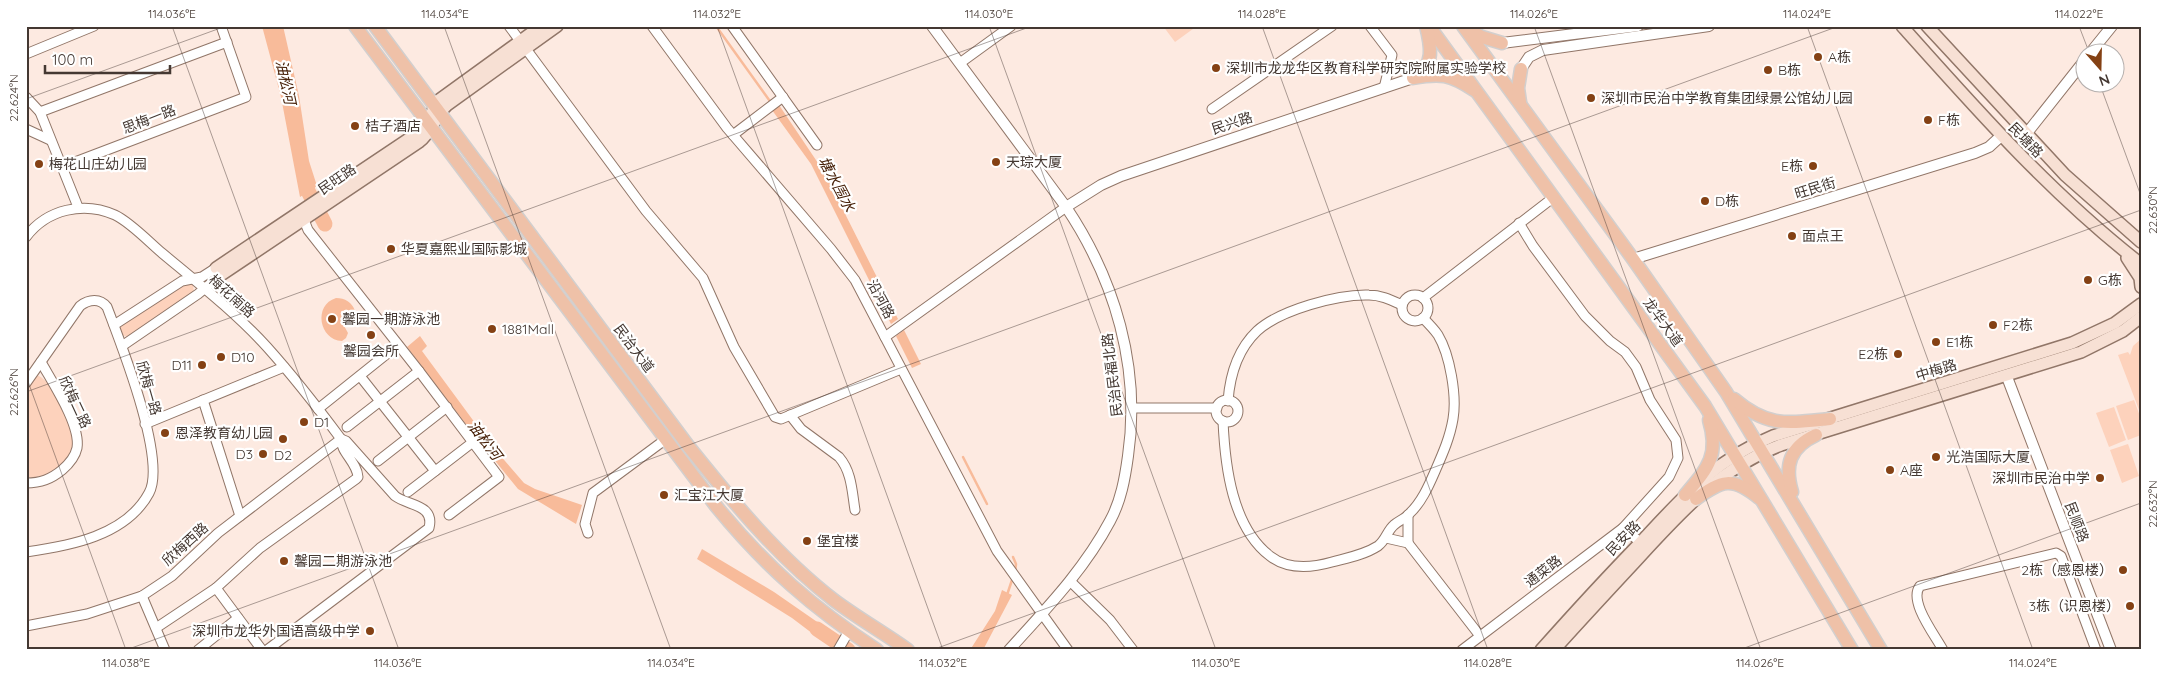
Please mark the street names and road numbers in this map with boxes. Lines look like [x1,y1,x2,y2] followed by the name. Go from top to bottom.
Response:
[120,101,178,137] street label: 思梅一路
[1209,108,1255,138] street label: 民兴路
[2005,119,2047,161] street label: 民塘路
[315,160,359,198] street label: 民旺路
[1792,173,1838,203] street label: 旺民街
[205,271,259,321] street label: 梅花南路
[863,276,899,322] street label: 沿河路
[1639,294,1687,350] street label: 龙华大道
[610,320,658,376] street label: 民治大道
[1098,332,1126,418] street label: 民治民福北路
[1913,355,1959,385] street label: 中梅路
[133,359,165,417] street label: 欣梅一路
[55,373,95,431] street label: 欣梅二路
[2061,499,2093,545] street label: 民顺路
[1602,517,1644,559] street label: 民安路
[158,519,212,569] street label: 欣梅西路
[1521,551,1565,591] street label: 通菜路

